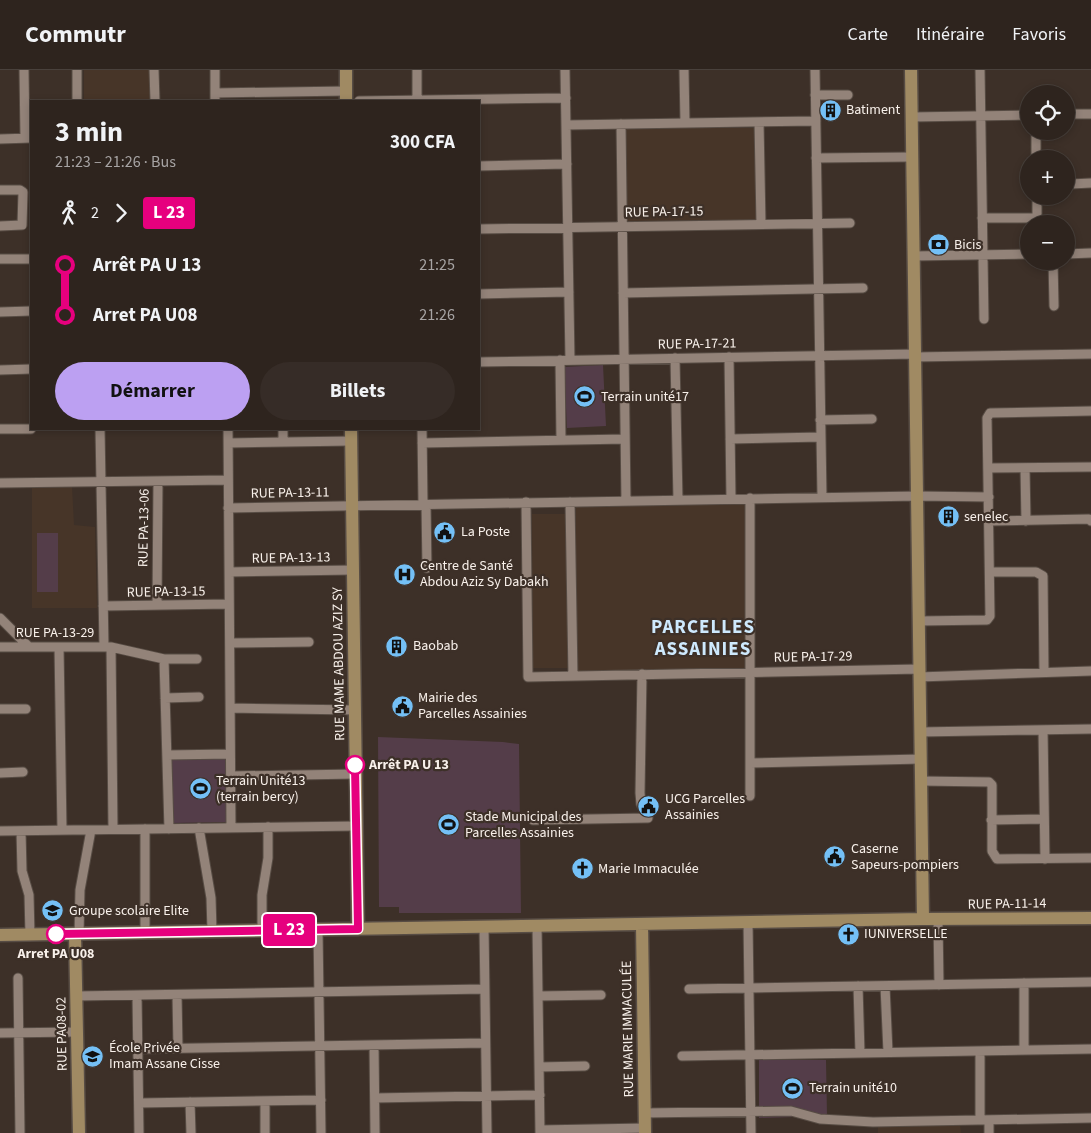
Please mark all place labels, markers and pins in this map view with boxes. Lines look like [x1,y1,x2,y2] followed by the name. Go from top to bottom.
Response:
[818,98,842,122] building icon: Batiment
[846,100,900,120] place label: Batiment
[926,233,950,257] bank icon: Bicis
[954,235,982,255] place label: Bicis
[573,385,597,409] sports icon: Terrain unité17
[601,387,689,407] place label: Terrain unité17
[936,505,960,529] building icon: senelec
[964,507,1009,527] place label: senelec
[433,520,457,544] public building icon: La Poste
[461,522,510,542] place label: La Poste
[420,556,549,592] place label: Centre de Santé Abdou Aziz Sy Dabakh
[392,562,416,586] hospital icon: Centre de Santé Abdou Aziz Sy Dabakh
[385,634,409,658] building icon: Baobab
[413,636,458,656] place label: Baobab
[418,688,527,724] place label: Mairie des Parcelles Assainies
[390,694,414,718] public building icon: Mairie des Parcelles Assainies
[345,755,365,775] marker: Arrêt PA U 13
[368,755,449,775] place label: Arrêt PA U 13
[216,771,305,807] place label: Terrain Unité13 (terrain bercy)
[188,777,212,801] sports icon: Terrain Unité13 (terrain bercy)
[665,789,745,825] place label: UCG Parcelles Assainies
[637,795,661,819] public building icon: UCG Parcelles Assainies
[465,807,582,843] place label: Stade Municipal des Parcelles Assainies
[437,813,461,837] sports icon: Stade Municipal des Parcelles Assainies
[851,839,959,875] place label: Caserne Sapeurs-pompiers
[823,845,847,869] public building icon: Caserne Sapeurs-pompiers
[570,857,594,881] church icon: Marie Immaculée
[598,859,699,879] place label: Marie Immaculée
[41,899,65,923] school or university icon: Groupe scolaire Elite
[69,901,189,921] place label: Groupe scolaire Elite
[836,922,860,946] church icon: IUNIVERSELLE
[46,924,66,944] marker: Arret PA U08
[864,924,948,944] place label: IUNIVERSELLE
[17,944,94,964] place label: Arret PA U08
[109,1038,220,1074] place label: École Privée Imam Assane Cisse
[81,1044,105,1068] school or university icon: École Privée Imam Assane Cisse
[781,1076,805,1100] sports icon: Terrain unité10
[809,1078,897,1098] place label: Terrain unité10

